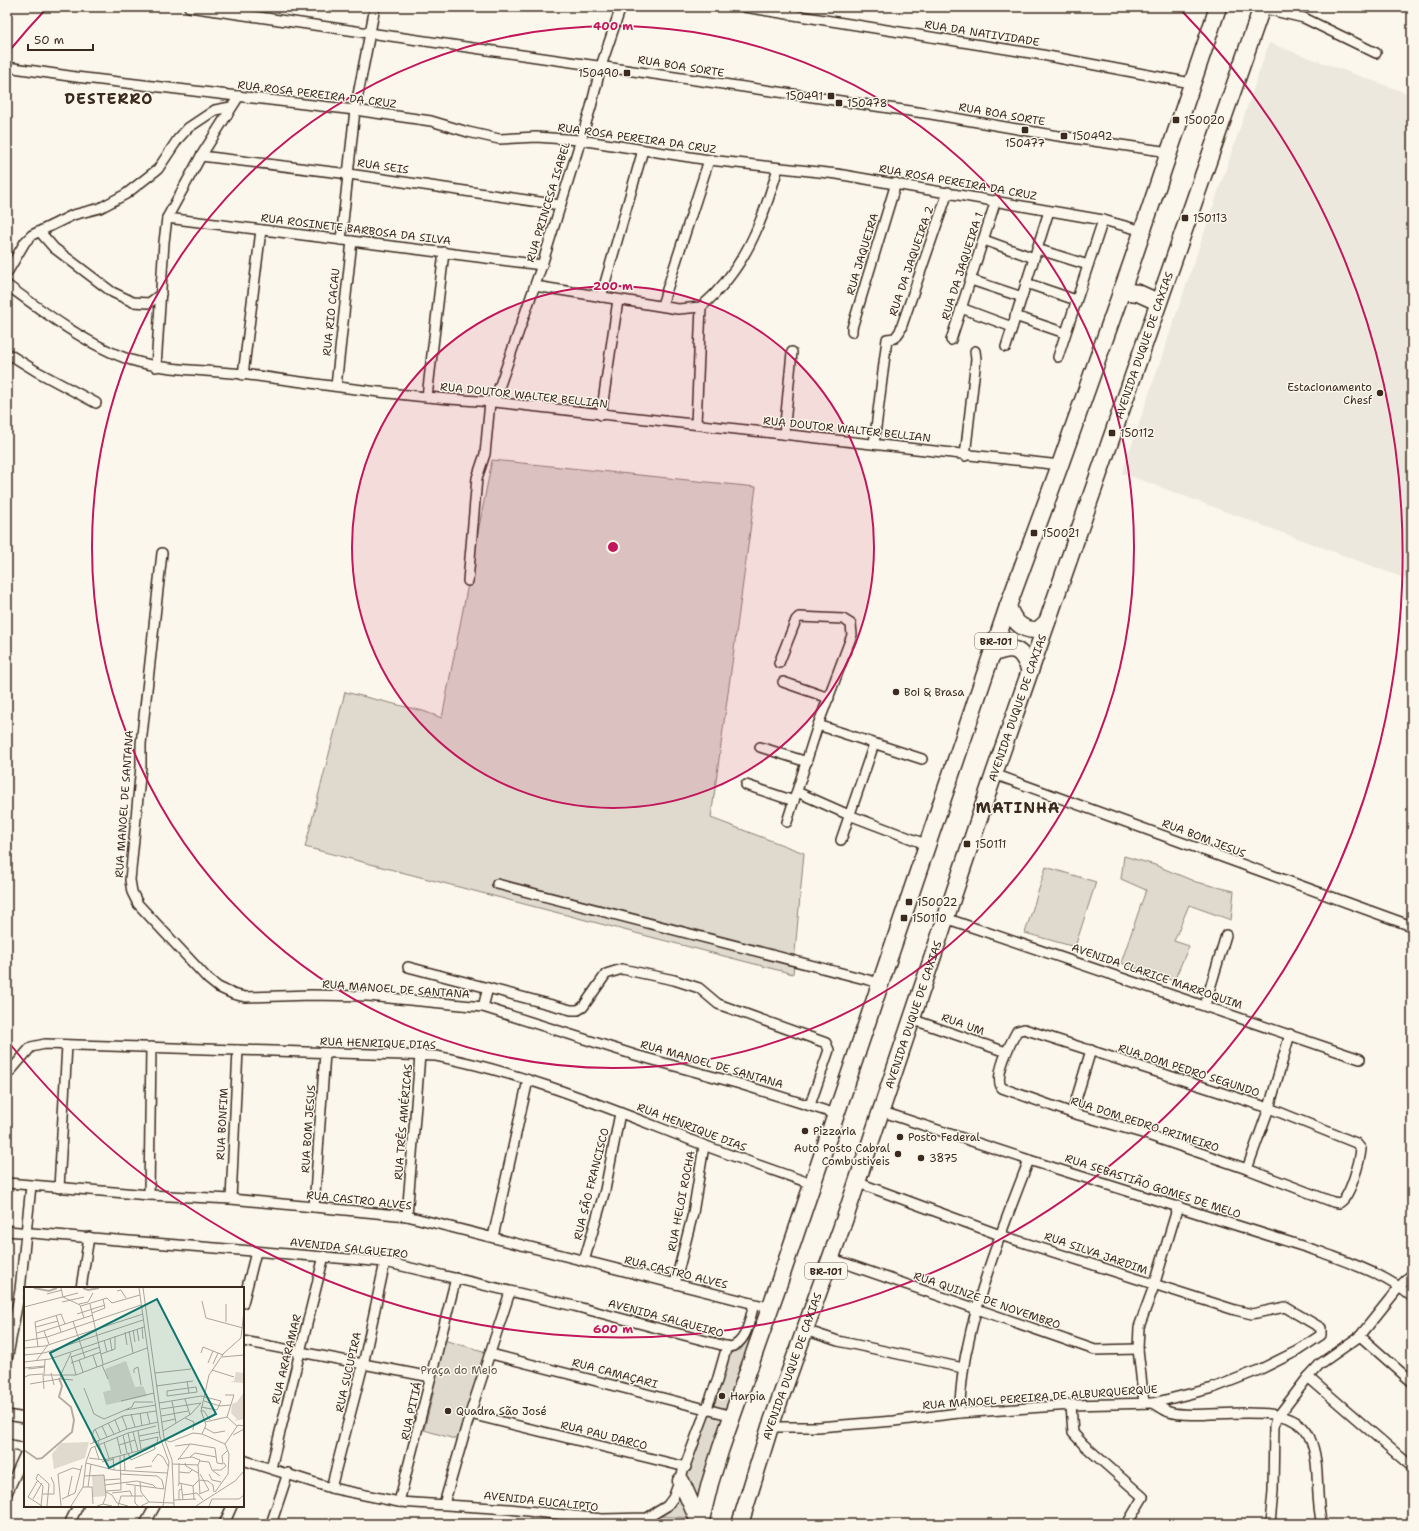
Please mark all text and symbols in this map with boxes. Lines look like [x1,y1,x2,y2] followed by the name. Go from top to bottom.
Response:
[923,17,1041,50] street label: RUA DA NATIVIDADE
[593,18,633,34] text: 400 m
[28,26,93,52] scale bar
[34,32,64,48] text: 50 m
[637,52,725,81] street label: RUA BOA SORTE
[578,66,619,81] place label: 150490
[622,68,632,78] marker: 150490
[237,77,398,112] street label: RUA ROSA PEREIRA DA CRUZ
[65,89,153,109] district label: DESTERRO
[785,89,823,104] place label: 150491
[826,91,836,101] marker: 150491
[847,96,887,111] place label: 150478
[834,98,844,108] marker: 150478
[958,100,1046,129] street label: RUA BOA SORTE
[1184,113,1225,128] place label: 150020
[1171,115,1181,125] marker: 150020
[557,120,717,157] street label: RUA ROSA PEREIRA DA CRUZ
[1020,125,1030,135] marker: 150477
[1072,129,1112,144] place label: 150492
[1059,131,1069,141] marker: 150492
[1005,136,1045,151] place label: 150477
[523,140,574,264] street label: RUA PRINCESA ISABEL
[356,155,410,178] street label: RUA SEIS
[878,161,1038,204] street label: RUA ROSA PEREIRA DA CRUZ
[886,204,937,318] street label: RUA DA JAQUEIRA 2
[260,210,452,249] street label: RUA ROSINETE BARBOSA DA SILVA
[938,210,987,322] street label: RUA DA JAQUEIRA 1
[843,211,882,297] street label: RUA JAQUEIRA
[1193,211,1227,226] place label: 150113
[1180,213,1190,223] marker: 150113
[319,267,344,357] street label: RUA RIO CACAU
[1112,270,1177,421] street label: AVENIDA DUQUE DE CAXIAS
[593,278,633,294] text: 200 m
[439,379,609,412] street label: RUA DOUTOR WALTER BELLIAN
[1287,380,1373,408] place label: Estacionamento Chesf
[1375,388,1385,398] marker: Estacionamento Chesf
[762,413,932,446] street label: RUA DOUTOR WALTER BELLIAN
[1120,426,1154,441] place label: 150112
[1107,428,1117,438] marker: 150112
[1042,526,1079,541] place label: 150021
[1029,528,1039,538] marker: 150021
[606,540,620,554] centre of rings
[985,632,1050,784] street label: AVENIDA DUQUE DE CAXIAS
[975,633,1017,649] road number: BR-101
[904,685,964,700] place label: Boi & Brasa
[891,687,901,697] marker: Boi & Brasa
[112,730,137,878] street label: RUA MANOEL DE SANTANA
[976,798,1060,818] district label: MATINHA
[1160,816,1248,861] street label: RUA BOM JESUS
[975,837,1006,852] place label: 150111
[962,839,972,849] marker: 150111
[917,895,958,910] place label: 150022
[904,897,914,907] marker: 150022
[912,911,947,926] place label: 150110
[899,913,909,923] marker: 150110
[882,939,946,1091] street label: AVENIDA DUQUE DE CAXIAS
[1069,940,1245,1013] street label: AVENIDA CLARICE MARROQUIM
[322,977,470,1002] street label: RUA MANOEL DE SANTANA
[939,1010,987,1039] street label: RUA UM
[320,1034,436,1053] street label: RUA HENRIQUE DIAS
[639,1037,785,1092] street label: RUA MANOEL DE SANTANA
[1116,1041,1262,1100] street label: RUA DOM PEDRO SEGUNDO
[390,1063,416,1181] street label: RUA TRÊS AMÉRICAS
[298,1084,319,1174] street label: RUA BOM JESUS
[213,1087,232,1160] street label: RUA BONFIM
[1069,1093,1221,1156] street label: RUA DOM PEDRO PRIMEIRO
[635,1100,749,1155] street label: RUA HENRIQUE DIAS
[813,1124,856,1139] place label: Pizzaria
[569,1126,613,1242] street label: RUA SÃO FRANCISCO
[800,1126,810,1136] marker: Pizzaria
[908,1130,981,1145] place label: Posto Federal
[895,1132,905,1142] marker: Posto Federal
[794,1141,891,1169] place label: Auto Posto Cabral Combustiveis
[893,1149,903,1159] marker: Auto Posto Cabral Combustiveis
[664,1150,699,1253] street label: RUA HELOI ROCHA
[1063,1150,1243,1222] street label: RUA SEBASTIÃO GOMES DE MELO
[929,1151,958,1166] place label: 3875
[916,1153,926,1163] marker: 3875
[305,1188,412,1213] street label: RUA CASTRO ALVES
[1042,1229,1150,1278] street label: RUA SILVA JARDIM
[289,1235,409,1262] street label: AVENIDA SALGUEIRO
[623,1252,729,1293] street label: RUA CASTRO ALVES
[805,1263,847,1279] road number: BR-101
[911,1268,1062,1333] street label: RUA QUINZE DE NOVEMBRO
[24,1287,244,1507] inset map
[759,1291,826,1442] street label: AVENIDA DUQUE DE CAXIAS
[607,1296,725,1341] street label: AVENIDA SALGUEIRO
[268,1312,305,1405] street label: RUA ARARAMAR
[593,1321,633,1337] text: 600 m
[332,1331,365,1414] street label: RUA SUCUPIRA
[570,1355,659,1392] street label: RUA CAMAÇARI
[421,1363,498,1378] park label: Praça do Meio
[397,1380,425,1442] street label: RUA PITIÁ
[922,1382,1158,1413] street label: RUA MANOEL PEREIRA DE ALBURQUERQUE
[730,1389,766,1404] place label: Harpia
[717,1391,727,1401] marker: Harpia
[456,1404,547,1419] place label: Quadra São José
[443,1406,453,1416] marker: Quadra São José
[559,1417,649,1454] street label: RUA PAU DARCO
[483,1488,599,1515] street label: AVENIDA EUCALIPTO

